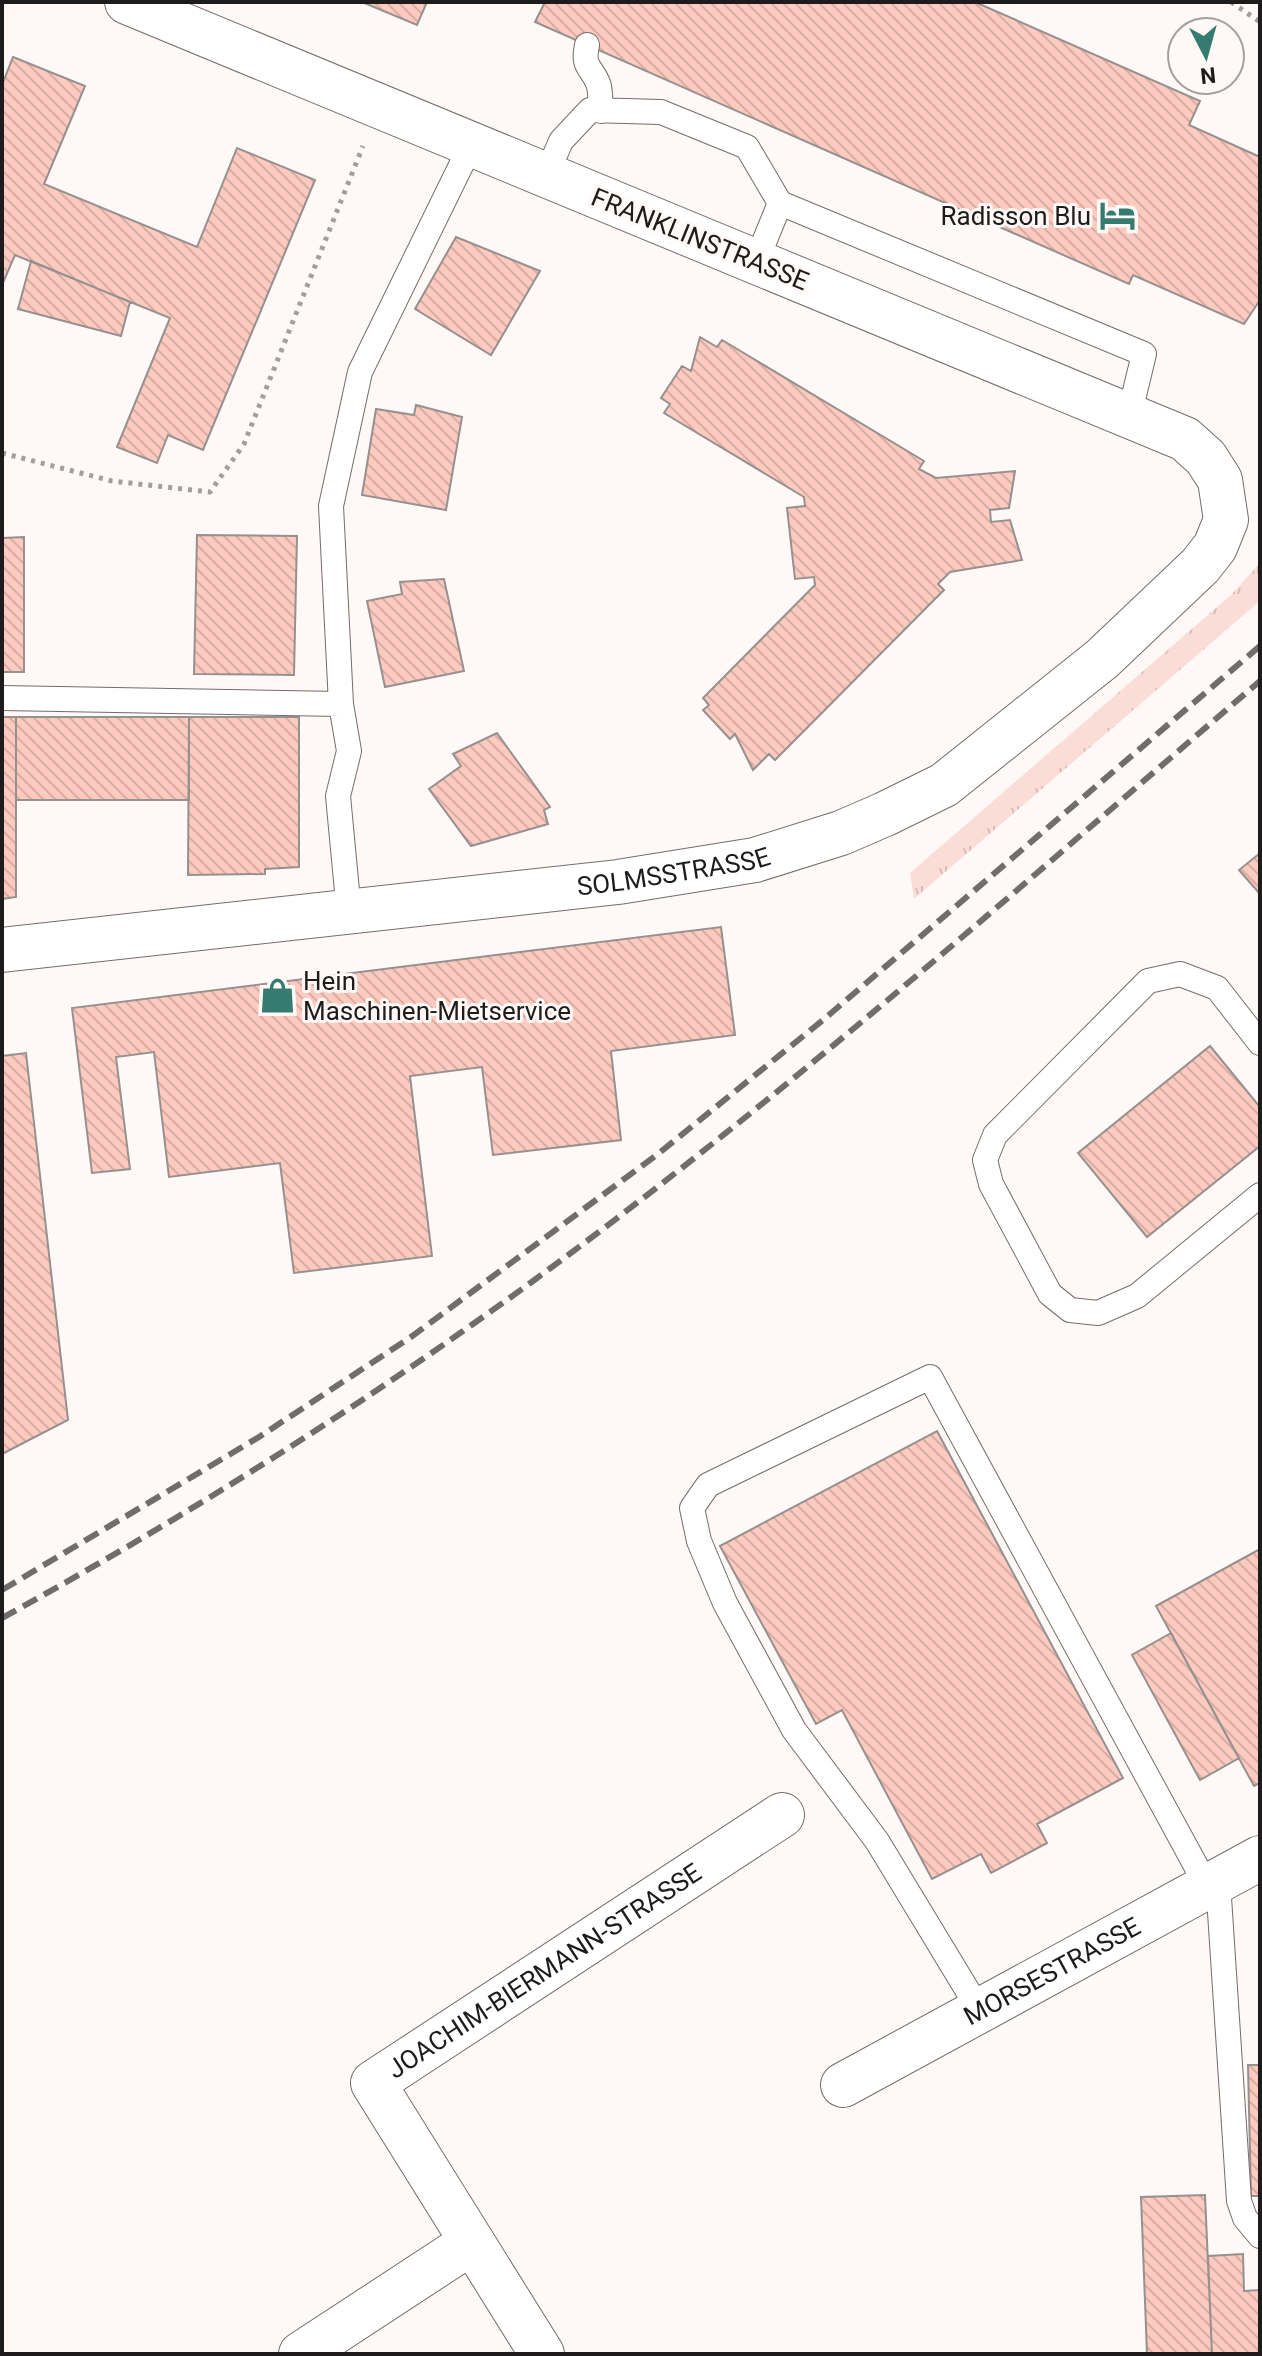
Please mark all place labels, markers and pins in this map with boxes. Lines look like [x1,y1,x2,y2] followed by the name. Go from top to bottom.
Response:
[1098,197,1136,235] hotel icon: Radisson Blu
[941,201,1091,231] place label: Radisson Blu
[303,966,571,1026] place label: Hein Maschinen-Mietservice
[258,977,296,1015] shop icon: Hein Maschinen-Mietservice

